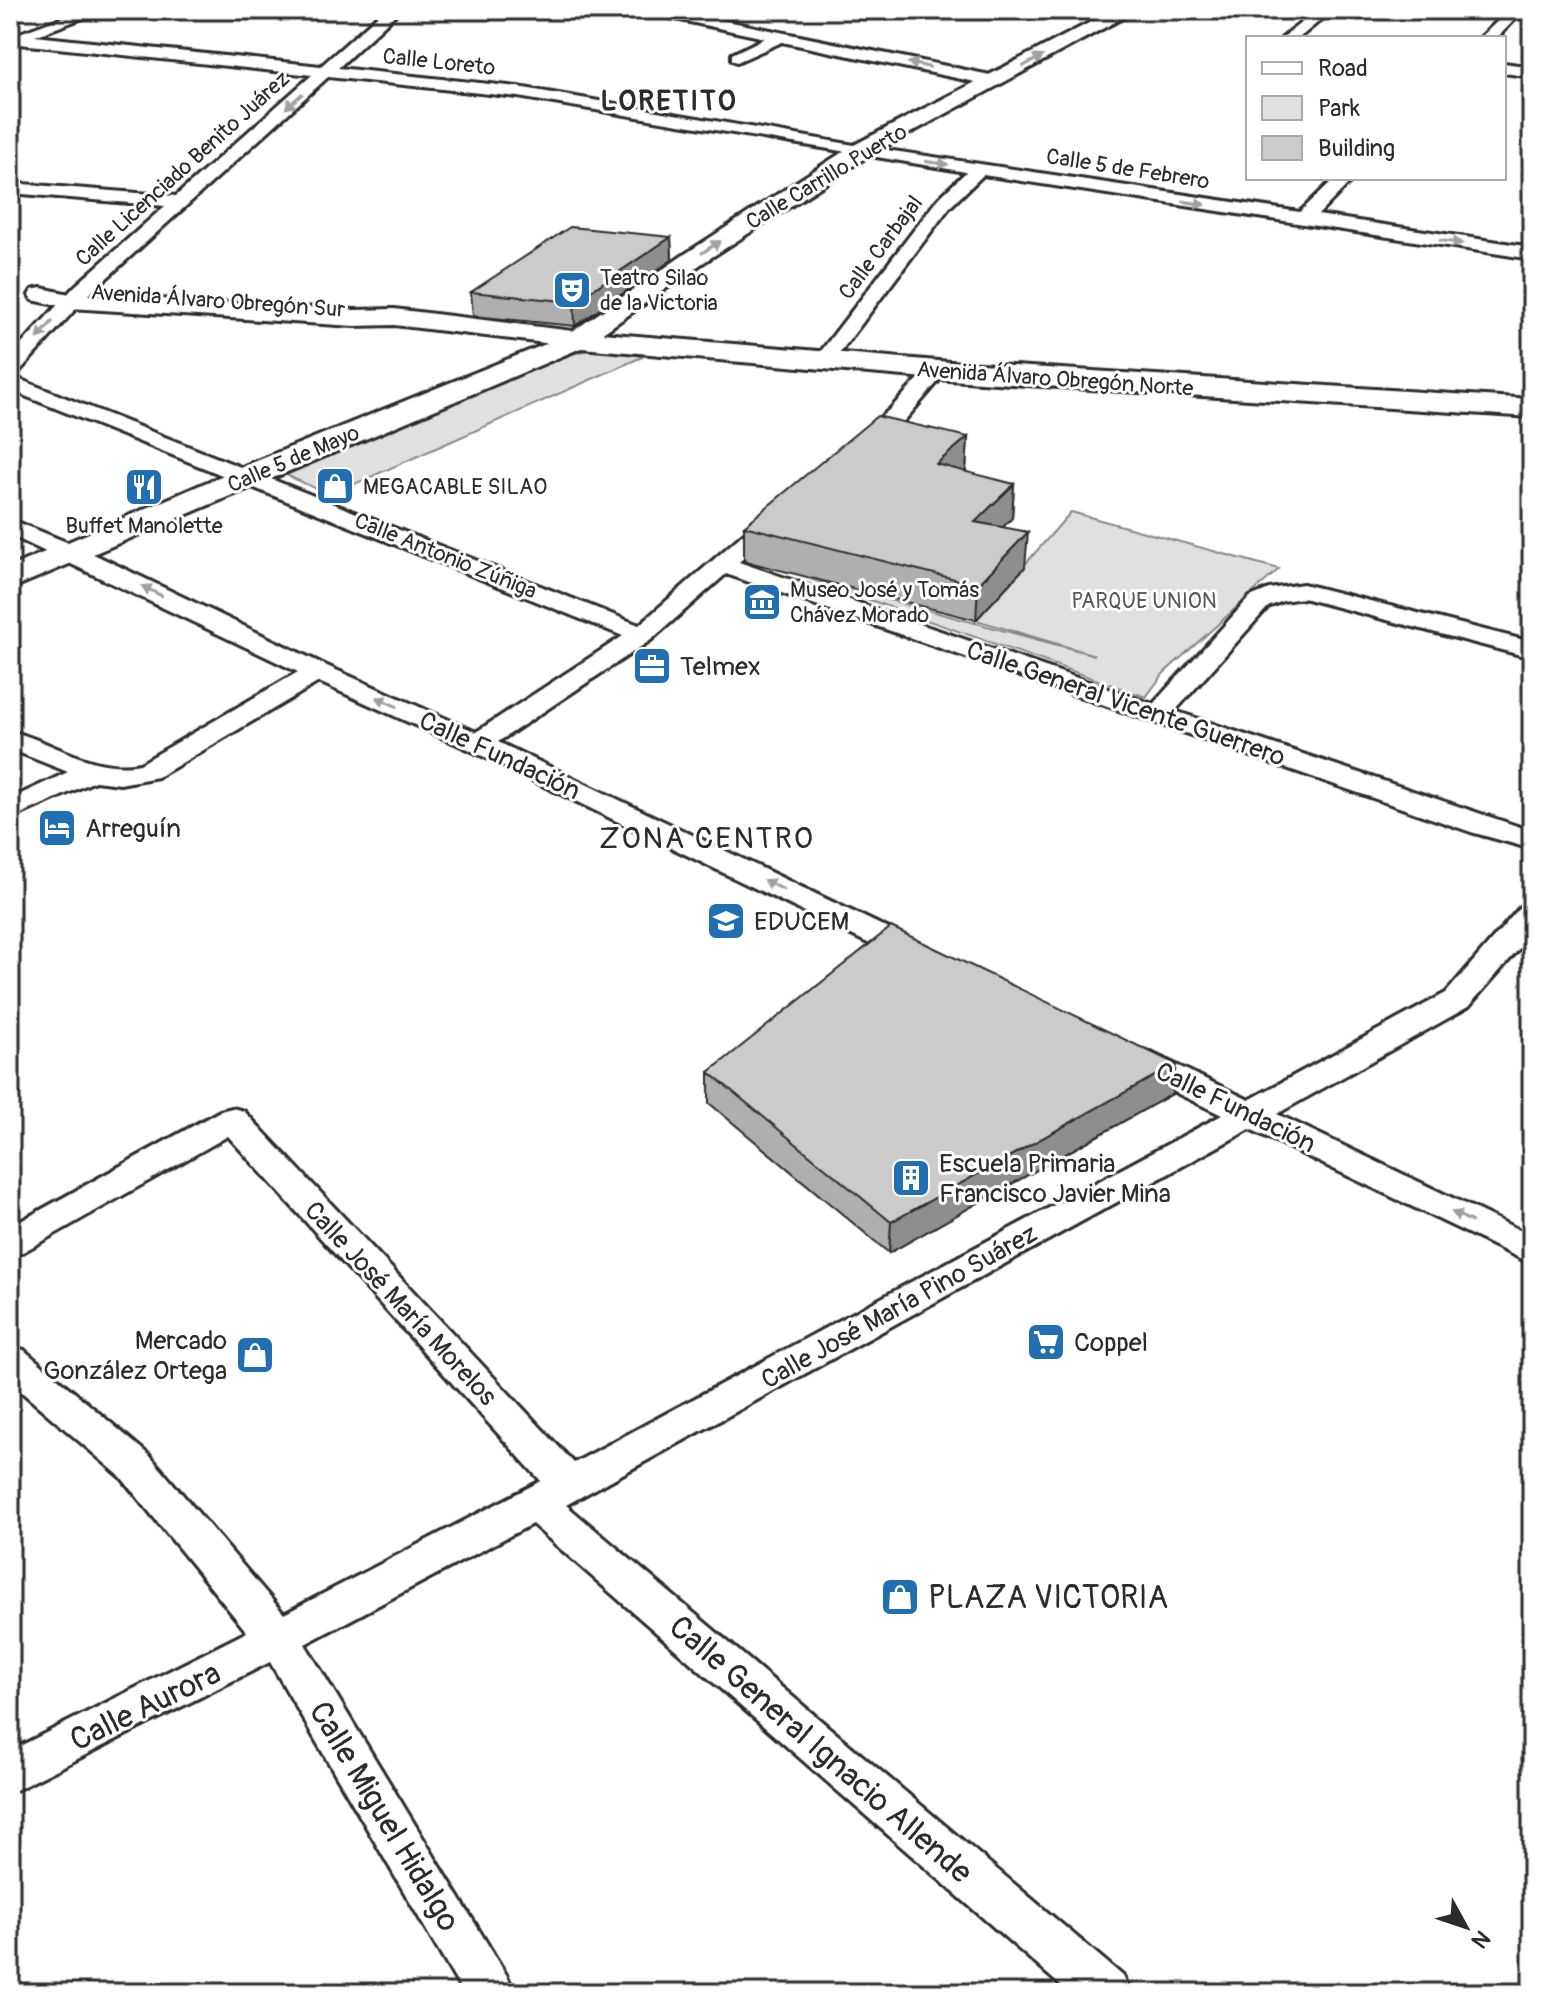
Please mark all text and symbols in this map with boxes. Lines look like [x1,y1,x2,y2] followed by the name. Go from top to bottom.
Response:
[1246,36,1506,180] legend
[381,42,497,82] street label: Calle Loreto
[1318,54,1368,83] text: Road
[1021,55,1044,68] one-way arrow
[906,59,931,71] one-way arrow
[70,65,296,272] street label: Calle Licenciado Benito Juárez
[600,84,738,119] district label: LORETITO
[285,91,304,109] one-way arrow
[1318,94,1360,123] text: Park
[741,118,912,236] street label: Calle Carrillo Puerto
[1318,134,1395,163] text: Building
[1044,142,1212,196] street label: Calle 5 de Febrero
[925,157,950,170] one-way arrow
[833,190,929,305] street label: Calle Carbajal
[1182,197,1207,210] one-way arrow
[1439,236,1464,249] one-way arrow
[700,241,722,255] one-way arrow
[600,264,718,317] place label: Teatro Silao de la Victoria
[551,269,593,311] theatre icon: Teatro Silao de la Victoria
[90,278,346,324] street label: Avenida Álvaro Obregón Sur
[37,319,54,339] one-way arrow
[916,355,1194,403] street label: Avenida Álvaro Obregón Norte
[223,419,364,499] street label: Calle 5 de Mayo
[314,465,356,507] shop icon: MEGACABLE SILAO
[123,466,165,508] restaurant icon: Buffet Manolette
[363,473,547,501] place label: MEGACABLE SILAO
[350,507,541,605] street label: Calle Antonio Zúñiga
[65,512,223,540] place label: Buffet Manolette
[790,576,979,629] place label: Museo José y Tomás Chávez Morado
[741,581,783,623] museum icon: Museo José y Tomás Chávez Morado
[140,584,163,598] one-way arrow
[1071,587,1217,615] park label: PARQUE UNION
[962,634,1289,774] street label: Calle General Vicente Guerrero
[631,645,673,687] office icon: Telmex
[680,651,761,683] place label: Telmex
[375,696,398,709] one-way arrow
[414,705,585,807] street label: Calle Fundación
[36,807,78,849] hotel icon: Arreguín
[85,813,181,845] place label: Arreguín
[599,820,815,857] district label: ZONA CENTRO
[762,878,785,892] one-way arrow
[705,900,747,942] school or university icon: EDUCEM
[754,906,849,938] place label: EDUCEM
[1150,1055,1321,1160] street label: Calle Fundación
[939,1148,1171,1210] place label: Escuela Primaria Francisco Javier Mina
[890,1157,932,1199] building icon: Escuela Primaria Francisco Javier Mina
[297,1195,503,1413] street label: Calle José María Morelos
[1450,1210,1473,1224] one-way arrow
[756,1218,1043,1396] street label: Calle José María Pino Suárez
[1025,1321,1067,1363] supermarket icon: Coppel
[43,1325,227,1387] place label: Mercado González Ortega
[1074,1327,1148,1359] place label: Coppel
[234,1334,276,1376] shop icon: Mercado González Ortega
[879,1576,921,1618] shop icon: PLAZA VICTORIA
[928,1578,1168,1618] place label: PLAZA VICTORIA
[660,1607,980,1893] street label: Calle General Ignacio Allende
[64,1653,227,1760] street label: Calle Aurora
[300,1694,469,1939] street label: Calle Miguel Hidalgo
[1426,1887,1506,1967] north arrow
[1465,1925,1496,1954] text: N

